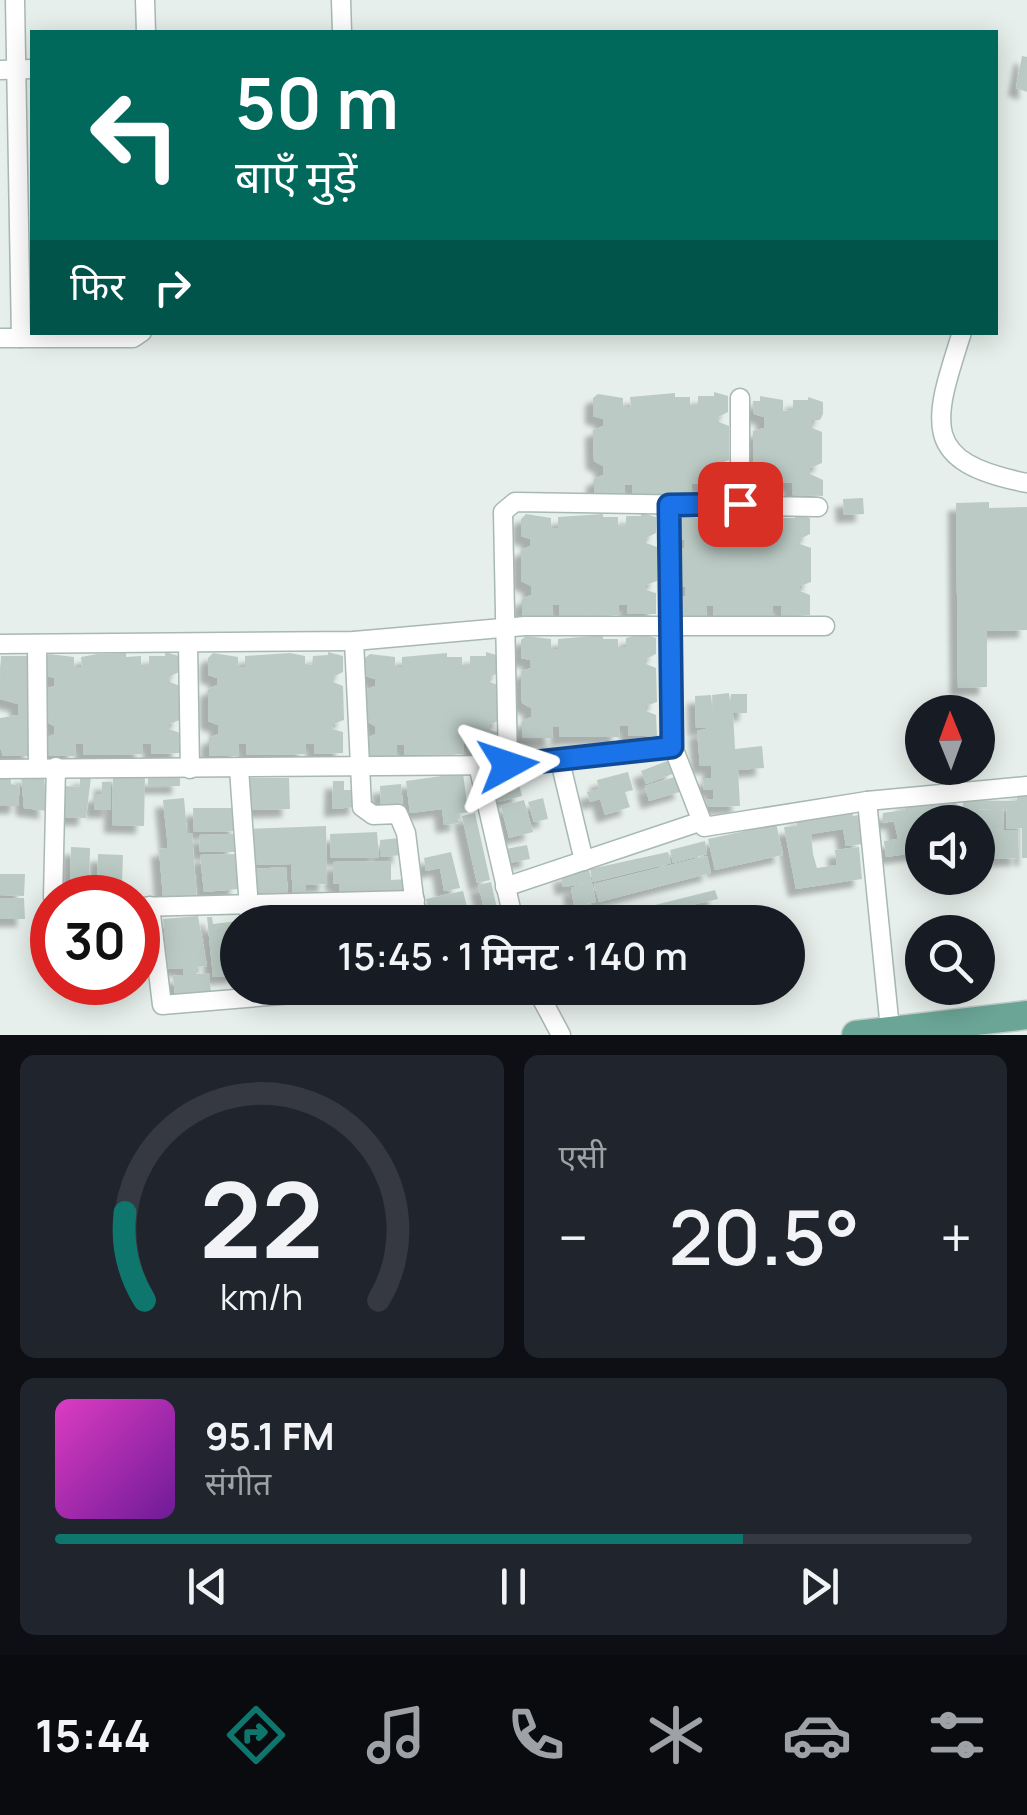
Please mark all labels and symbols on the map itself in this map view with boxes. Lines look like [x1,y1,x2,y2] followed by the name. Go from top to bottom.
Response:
[698,462,783,547] pin
[905,695,995,785] north arrow
[456,713,560,817] position arrow
[30,875,160,1005] speed limit sign: 30

